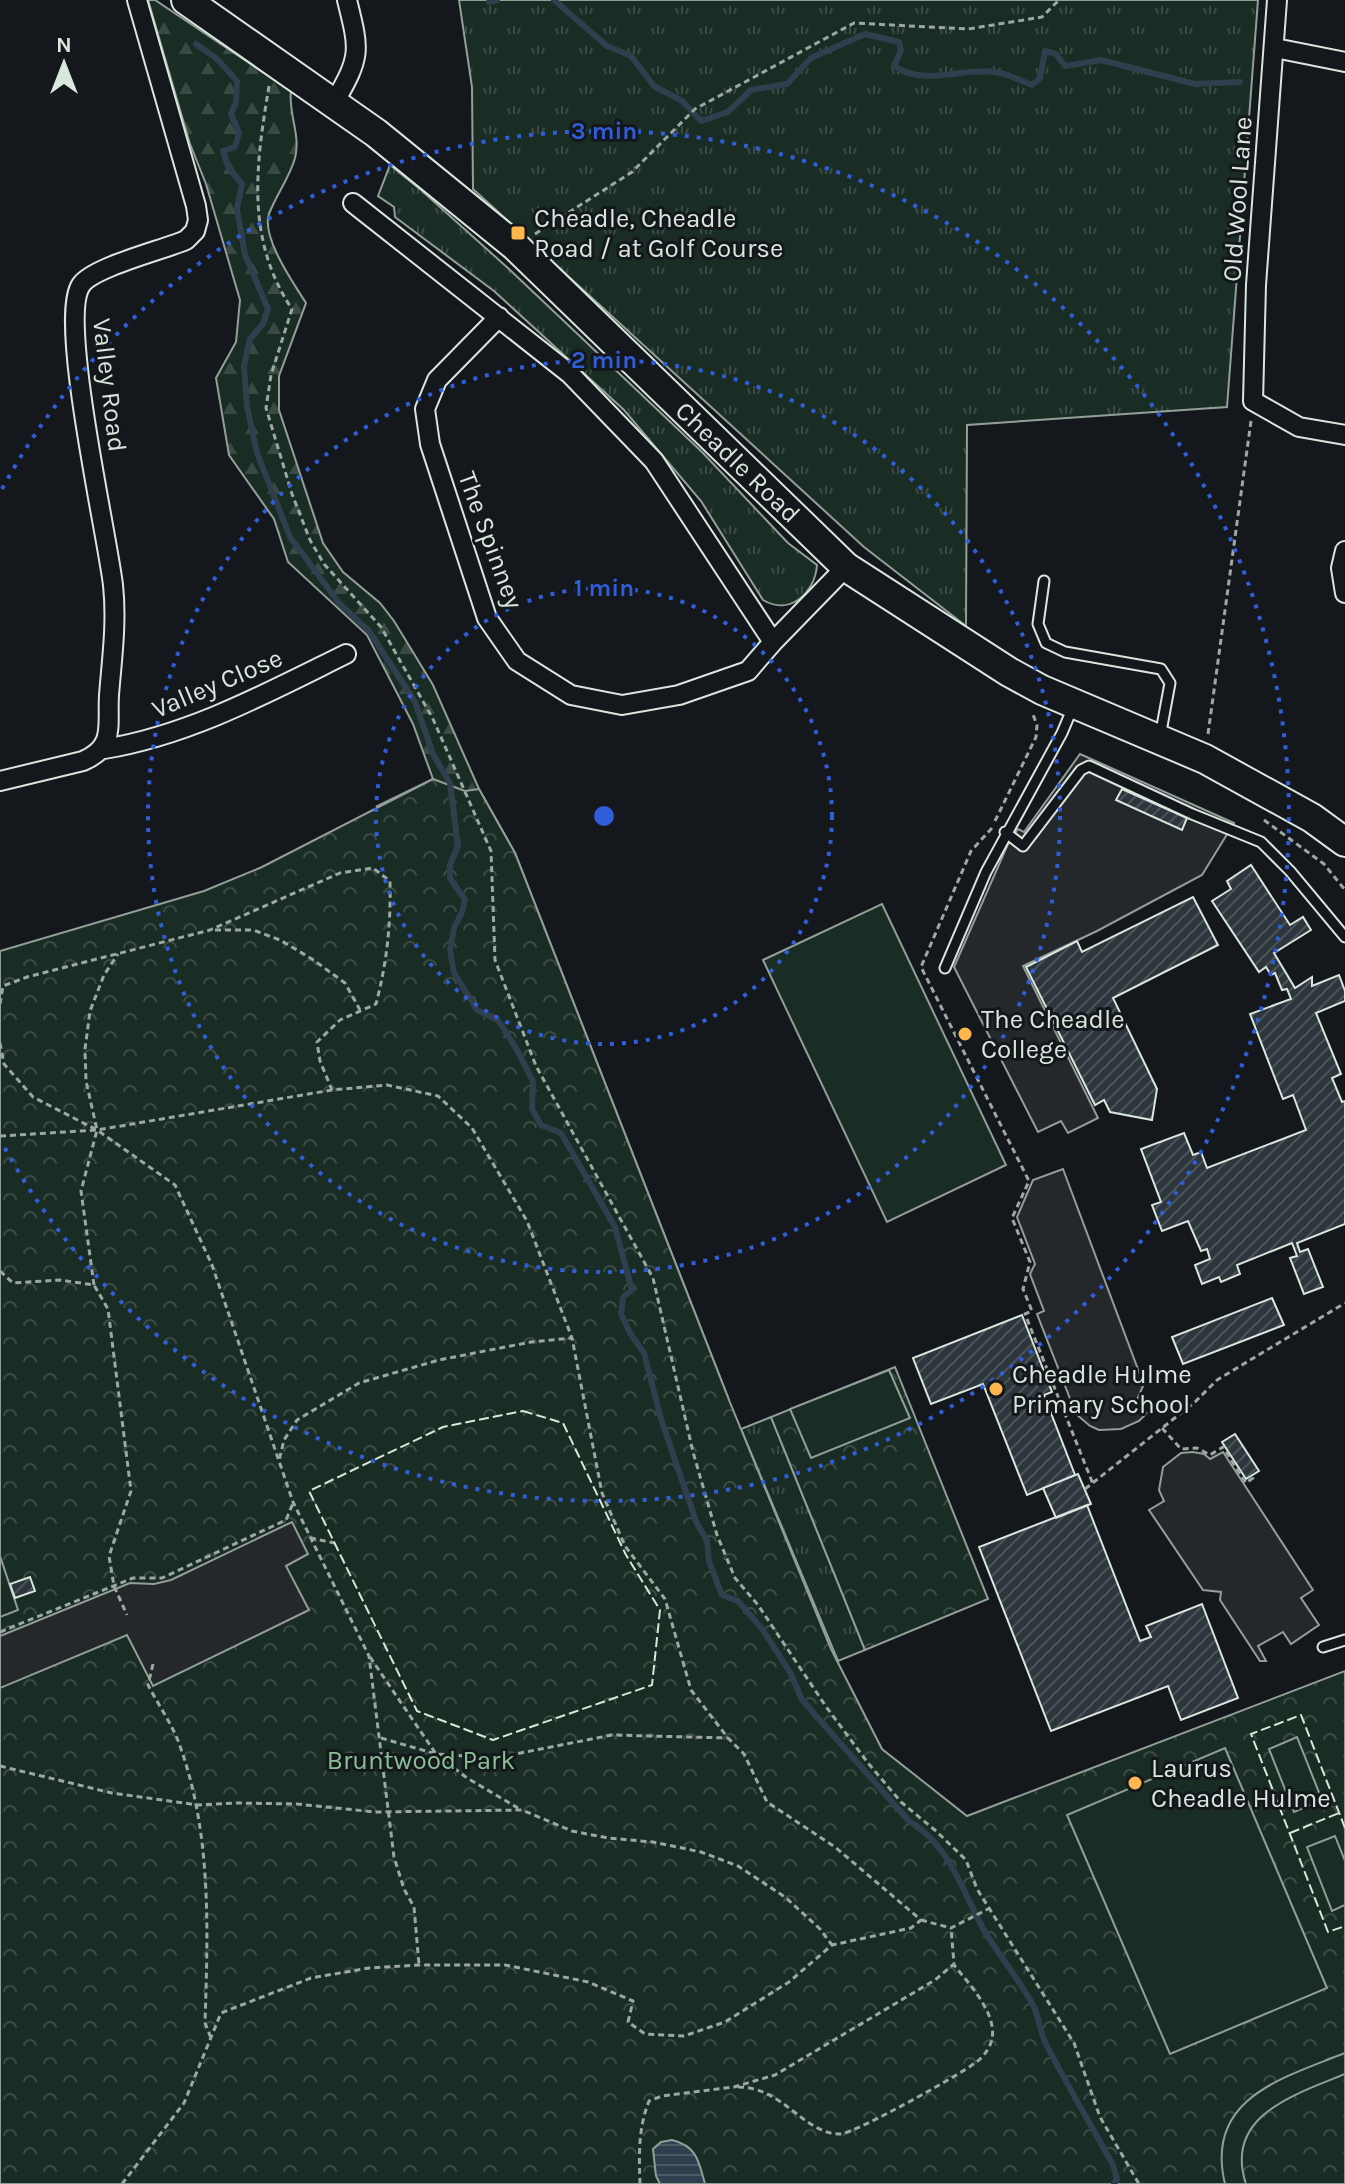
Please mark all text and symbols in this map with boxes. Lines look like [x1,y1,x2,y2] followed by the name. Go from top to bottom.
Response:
[24,24,104,104] north arrow
[56,32,72,58] text: N
[1216,115,1259,283] street label: Old Wool Lane
[571,117,637,145] text: 3 min
[534,203,783,264] place label: Cheadle, Cheadle Road / at Golf Course
[509,224,527,242] marker: Cheadle, Cheadle Road / at Golf Course
[86,317,133,454] street label: Valley Road
[571,346,637,374] text: 2 min
[669,395,806,530] street label: Cheadle Road
[451,467,530,613] street label: The Spinney
[574,574,634,602] text: 1 min
[147,642,287,725] street label: Valley Close
[590,802,618,830] centre of rings
[981,1004,1125,1065] place label: The Cheadle College
[956,1025,974,1043] marker: The Cheadle College
[1012,1359,1192,1420] place label: Cheadle Hulme Primary School
[987,1380,1005,1398] marker: Cheadle Hulme Primary School
[327,1745,515,1776] park label: Bruntwood Park
[1151,1753,1331,1814] place label: Laurus Cheadle Hulme
[1126,1774,1144,1792] marker: Laurus Cheadle Hulme

